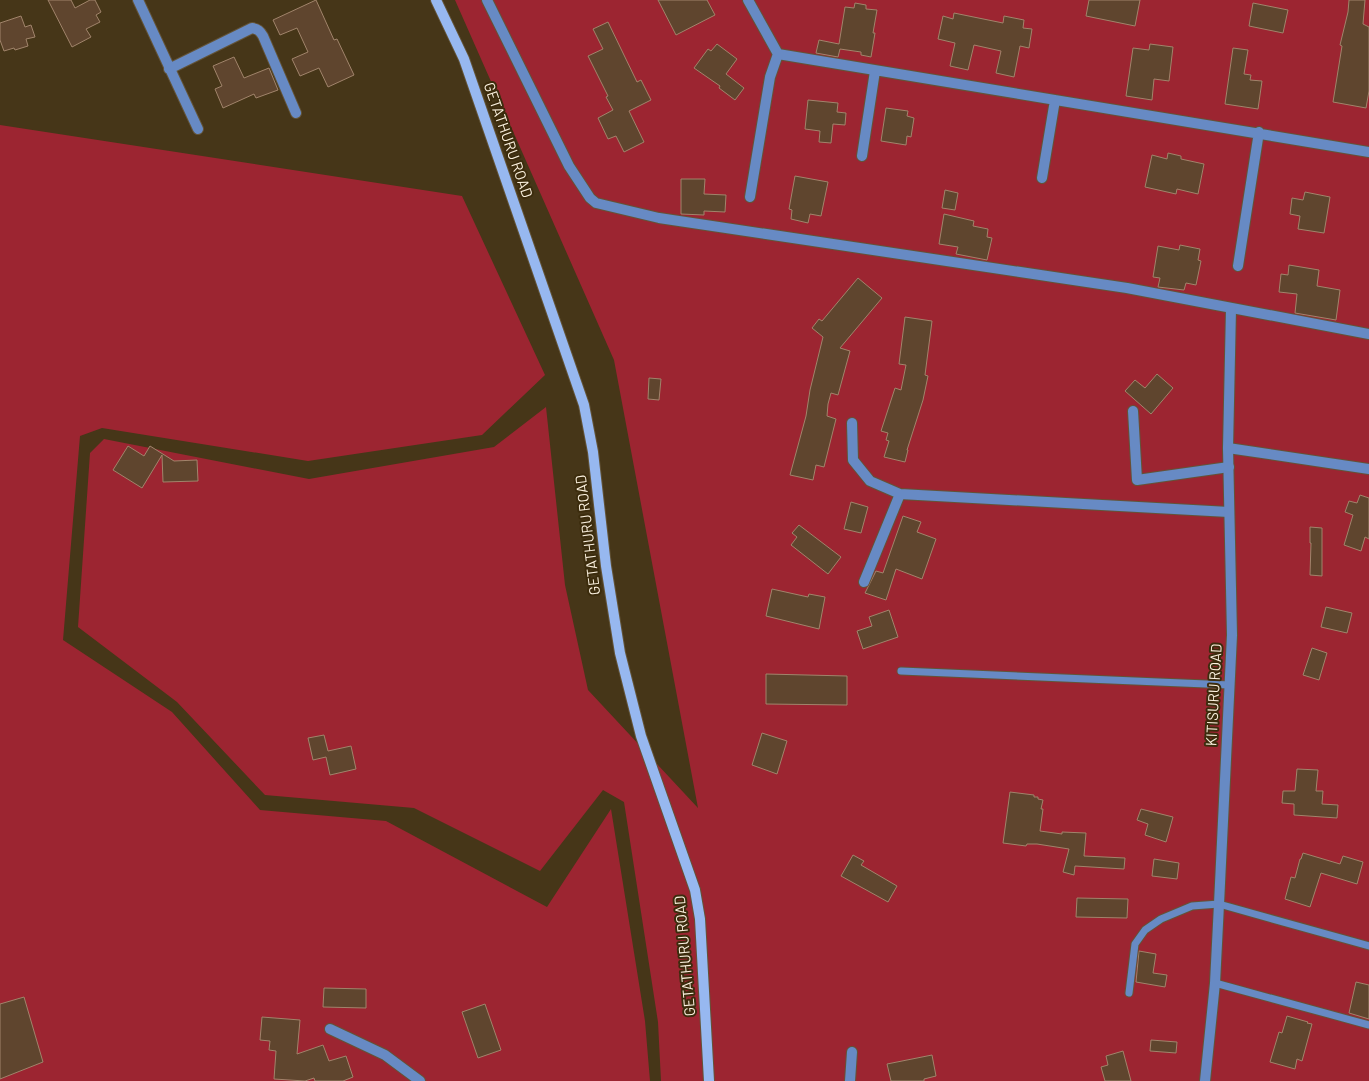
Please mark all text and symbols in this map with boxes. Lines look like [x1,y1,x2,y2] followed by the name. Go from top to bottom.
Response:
[481,80,537,200] street label: GETATHURU ROAD
[571,474,603,596] street label: GETATHURU ROAD
[1201,643,1225,747] street label: KITISURU ROAD
[670,895,698,1017] street label: GETATHURU ROAD

